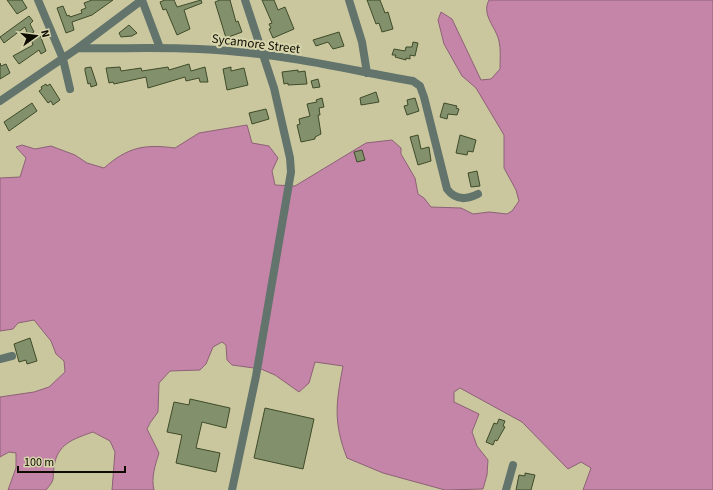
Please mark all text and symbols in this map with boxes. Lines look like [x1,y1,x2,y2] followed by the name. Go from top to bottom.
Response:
[16,16,56,56] north arrow
[37,28,53,39] text: N
[211,30,302,58] street label: Sycamore Street
[18,448,125,474] scale bar
[24,454,54,471] text: 100 m

